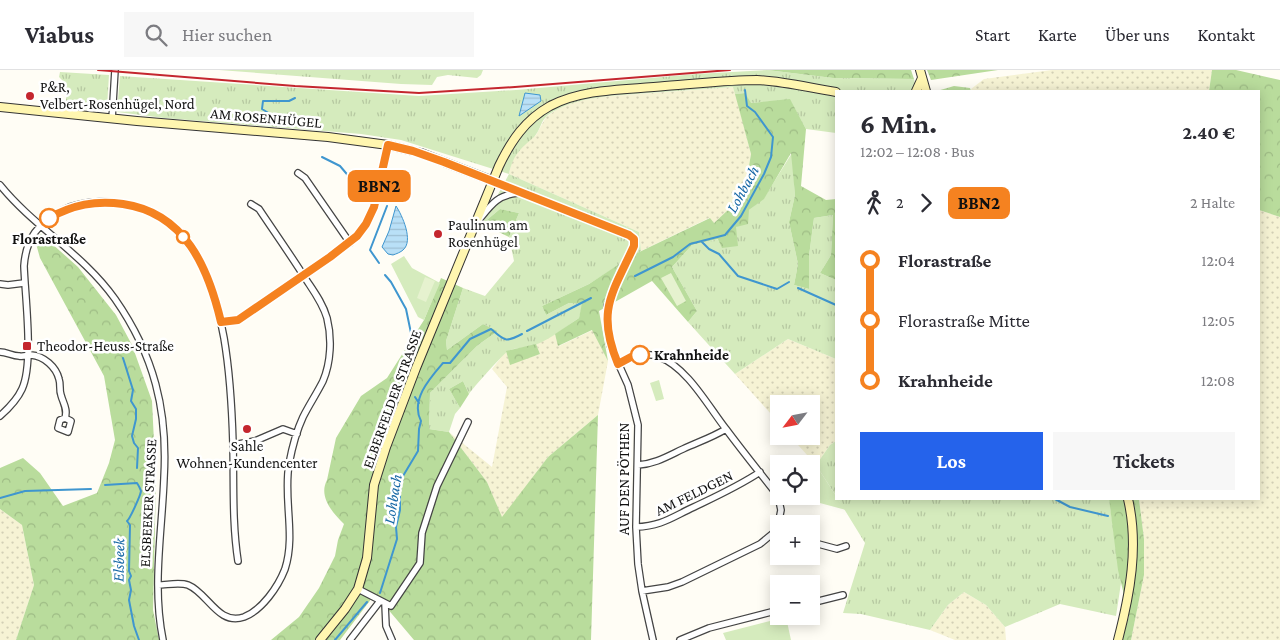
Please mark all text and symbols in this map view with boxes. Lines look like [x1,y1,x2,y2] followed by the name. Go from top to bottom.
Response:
[124,12,474,57] search box
[25,21,94,48] text: Viabus
[142,21,170,49] icon: search
[182,24,272,45] text: Hier suchen
[975,25,1010,45] text: Start
[1038,25,1077,45] text: Karte
[1105,25,1170,45] text: Über uns
[1198,25,1255,45] text: Kontakt
[40,79,195,113] place label: P&R, Velbert-Rosenhügel, Nord
[24,90,36,102] marker: P&R, Velbert-Rosenhügel, Nord
[210,105,323,131] street label: AM ROSENHÜGEL
[860,108,937,139] text: 6 Min.
[1182,122,1235,143] text: 2.40 €
[860,143,975,160] text: 12:02 – 12:08 · Bus
[723,163,762,215] water label: Lohbach
[344,170,414,202] line badge: BBN2
[358,176,400,196] text: BBN2
[860,189,888,217] icon: walk
[912,189,940,217] icon: forward
[958,193,1000,213] text: BBN2
[896,194,904,211] text: 2
[1190,194,1235,211] text: 2 Halte
[39,208,59,228] marker: Florastraße
[448,217,528,251] place label: Paulinum am Rosenhügel
[432,228,444,240] marker: Paulinum am Rosenhügel
[176,230,190,244] unlabelled marker
[12,231,86,247] place label: Florastraße
[898,250,991,271] text: Florastraße
[1201,252,1235,269] text: 12:04
[898,310,1030,331] text: Florastraße Mitte
[1202,312,1235,329] text: 12:05
[359,328,425,470] street label: ELBERFELDER STRASSE
[37,338,174,354] place label: Theodor-Heuss-Straße
[21,340,33,352] marker: Theodor-Heuss-Straße
[630,345,650,365] marker: Krahnheide
[654,347,729,363] place label: Krahnheide
[898,370,993,391] text: Krahnheide
[1201,372,1235,389] text: 12:08
[770,395,820,445] north arrow
[770,395,820,625] map controls
[241,423,253,435] marker: Sahle Wohnen-Kundencenter
[616,423,632,535] street label: AUF DEN PÖTHEN
[860,432,1043,490] button: Los
[1053,432,1235,490] button: Tickets
[137,438,159,568] street label: ELSBEEKER STRASSE
[176,438,318,471] place label: Sahle Wohnen-Kundencenter
[770,455,820,505] button: locate
[653,467,736,519] street label: AM FELDGEN
[380,473,405,525] water label: Lohbach
[770,515,820,565] button: +
[110,537,127,582] water label: Elsbeek
[770,575,820,625] button: −

